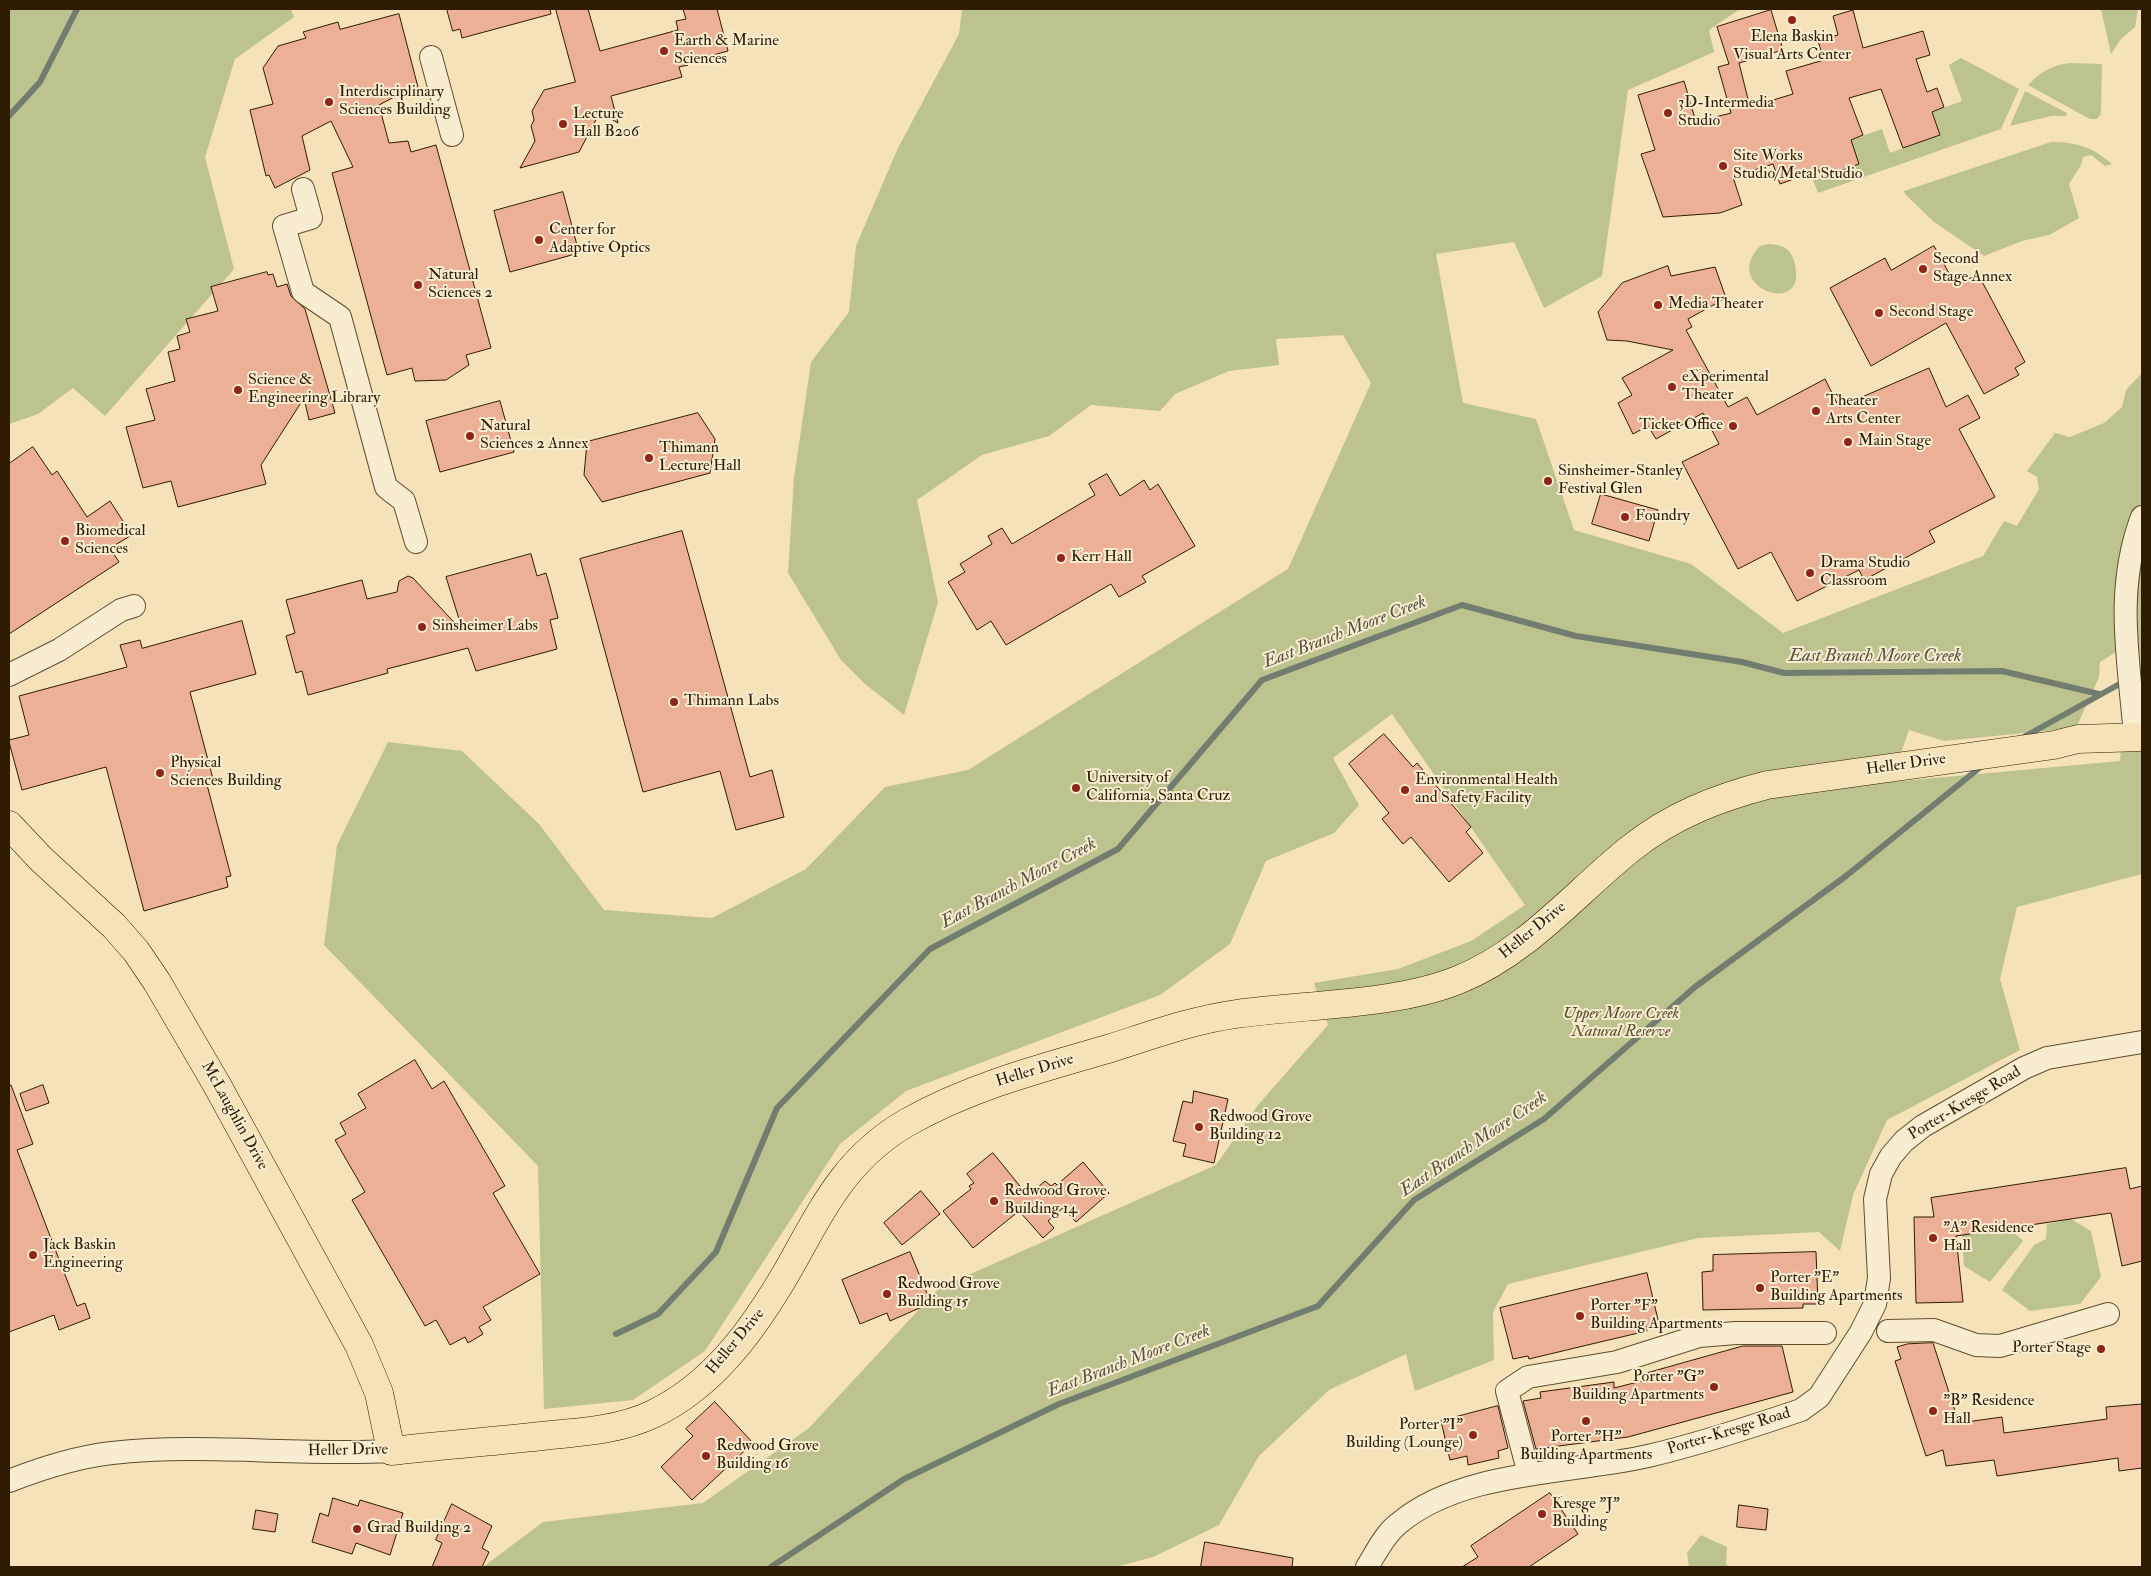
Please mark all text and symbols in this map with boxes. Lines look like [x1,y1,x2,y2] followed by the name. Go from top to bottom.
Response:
[1786,14,1798,26] marker: Elena Baskin Visual Arts Center
[1733,28,1851,66] place label: Elena Baskin Visual Arts Center
[674,32,779,70] place label: Earth & Marine Sciences
[658,45,670,57] marker: Earth & Marine Sciences
[339,83,451,121] place label: Interdisciplinary Sciences Building
[1678,94,1774,132] place label: 3D-Intermedia Studio
[323,96,335,108] marker: Interdisciplinary Sciences Building
[573,105,639,143] place label: Lecture Hall B206
[1662,107,1674,119] marker: 3D-Intermedia Studio
[557,118,569,130] marker: Lecture Hall B206
[1733,147,1863,185] place label: Site Works Studio/Metal Studio
[1717,160,1729,172] marker: Site Works Studio/Metal Studio
[549,221,650,259] place label: Center for Adaptive Optics
[533,234,545,246] marker: Center for Adaptive Optics
[1933,250,2012,288] place label: Second Stage Annex
[1917,263,1929,275] marker: Second Stage Annex
[428,266,493,304] place label: Natural Sciences 2
[412,279,424,291] marker: Natural Sciences 2
[1668,295,1763,315] place label: Media Theater
[1652,299,1664,311] marker: Media Theater
[1889,303,1973,323] place label: Second Stage
[1873,307,1885,319] marker: Second Stage
[1682,368,1769,406] place label: eXperimental Theater
[248,371,380,409] place label: Science & Engineering Library
[1666,381,1678,393] marker: eXperimental Theater
[232,384,244,396] marker: Science & Engineering Library
[1826,392,1901,430] place label: Theater Arts Center
[1810,405,1822,417] marker: Theater Arts Center
[1639,416,1723,436] place label: Ticket Office
[480,417,588,455] place label: Natural Sciences 2 Annex
[1727,420,1739,432] marker: Ticket Office
[464,430,476,442] marker: Natural Sciences 2 Annex
[1858,432,1931,452] place label: Main Stage
[1842,436,1854,448] marker: Main Stage
[659,439,741,477] place label: Thimann Lecture Hall
[643,452,655,464] marker: Thimann Lecture Hall
[1558,462,1683,500] place label: Sinsheimer-Stanley Festival Glen
[1542,475,1554,487] marker: Sinsheimer-Stanley Festival Glen
[1635,507,1690,527] place label: Foundry
[1619,511,1631,523] marker: Foundry
[75,522,146,560] place label: Biomedical Sciences
[59,535,71,547] marker: Biomedical Sciences
[1071,548,1132,568] place label: Kerr Hall
[1055,552,1067,564] marker: Kerr Hall
[1820,554,1910,592] place label: Drama Studio Classroom
[1804,567,1816,579] marker: Drama Studio Classroom
[1260,592,1430,674] water label: East Branch Moore Creek
[432,617,538,637] place label: Sinsheimer Labs
[416,621,428,633] marker: Sinsheimer Labs
[1789,646,1961,668] water label: East Branch Moore Creek
[684,692,779,712] place label: Thimann Labs
[668,696,680,708] marker: Thimann Labs
[1865,750,1947,780] street label: Heller Drive
[170,754,282,792] place label: Physical Sciences Building
[154,767,166,779] marker: Physical Sciences Building
[1086,769,1230,807] place label: University of California, Santa Cruz
[1415,771,1558,809] place label: Environmental Health and Safety Facility
[1070,782,1082,794] marker: University of California, Santa Cruz
[1399,784,1411,796] marker: Environmental Health and Safety Facility
[938,834,1100,934] water label: East Branch Moore Creek
[1496,898,1570,964] street label: Heller Drive
[1563,1005,1679,1043] park label: Upper Moore Creek Natural Reserve
[994,1050,1076,1092] street label: Heller Drive
[196,1058,272,1174] street label: McLaughlin Drive
[1905,1063,2025,1145] street label: Porter-Kresge Road
[1396,1088,1552,1202] water label: East Branch Moore Creek
[1209,1108,1312,1146] place label: Redwood Grove Building 12
[1193,1121,1205,1133] marker: Redwood Grove Building 12
[1004,1182,1107,1220] place label: Redwood Grove Building 14
[988,1195,1000,1207] marker: Redwood Grove Building 14
[1943,1219,2034,1257] place label: "A" Residence Hall
[1927,1232,1939,1244] marker: "A" Residence Hall
[43,1236,123,1274] place label: Jack Baskin Engineering
[27,1249,39,1261] marker: Jack Baskin Engineering
[1770,1269,1903,1307] place label: Porter "E" Building Apartments
[897,1275,1000,1313] place label: Redwood Grove Building 15
[1754,1282,1766,1294] marker: Porter "E" Building Apartments
[881,1288,893,1300] marker: Redwood Grove Building 15
[1590,1297,1723,1335] place label: Porter "F" Building Apartments
[703,1305,769,1379] street label: Heller Drive
[1574,1310,1586,1322] marker: Porter "F" Building Apartments
[1044,1321,1214,1403] water label: East Branch Moore Creek
[2012,1339,2091,1359] place label: Porter Stage
[2095,1343,2107,1355] marker: Porter Stage
[1571,1368,1704,1406] place label: Porter "G" Building Apartments
[1708,1381,1720,1393] marker: Porter "G" Building Apartments
[1943,1392,2035,1430] place label: "B" Residence Hall
[1665,1404,1793,1460] street label: Porter-Kresge Road
[1927,1405,1939,1417] marker: "B" Residence Hall
[1580,1415,1592,1427] marker: Porter "H" Building Apartments
[1345,1416,1463,1454] place label: Porter "I" Building (Lounge)
[1520,1428,1652,1466] place label: Porter "H" Building Apartments
[1467,1429,1479,1441] marker: Porter "I" Building (Lounge)
[716,1437,819,1475] place label: Redwood Grove Building 16
[308,1441,388,1461] street label: Heller Drive
[700,1450,712,1462] marker: Redwood Grove Building 16
[1552,1495,1620,1533] place label: Kresge "J" Building
[1536,1508,1548,1520] marker: Kresge "J" Building
[367,1519,471,1539] place label: Grad Building 2
[351,1523,363,1535] marker: Grad Building 2

